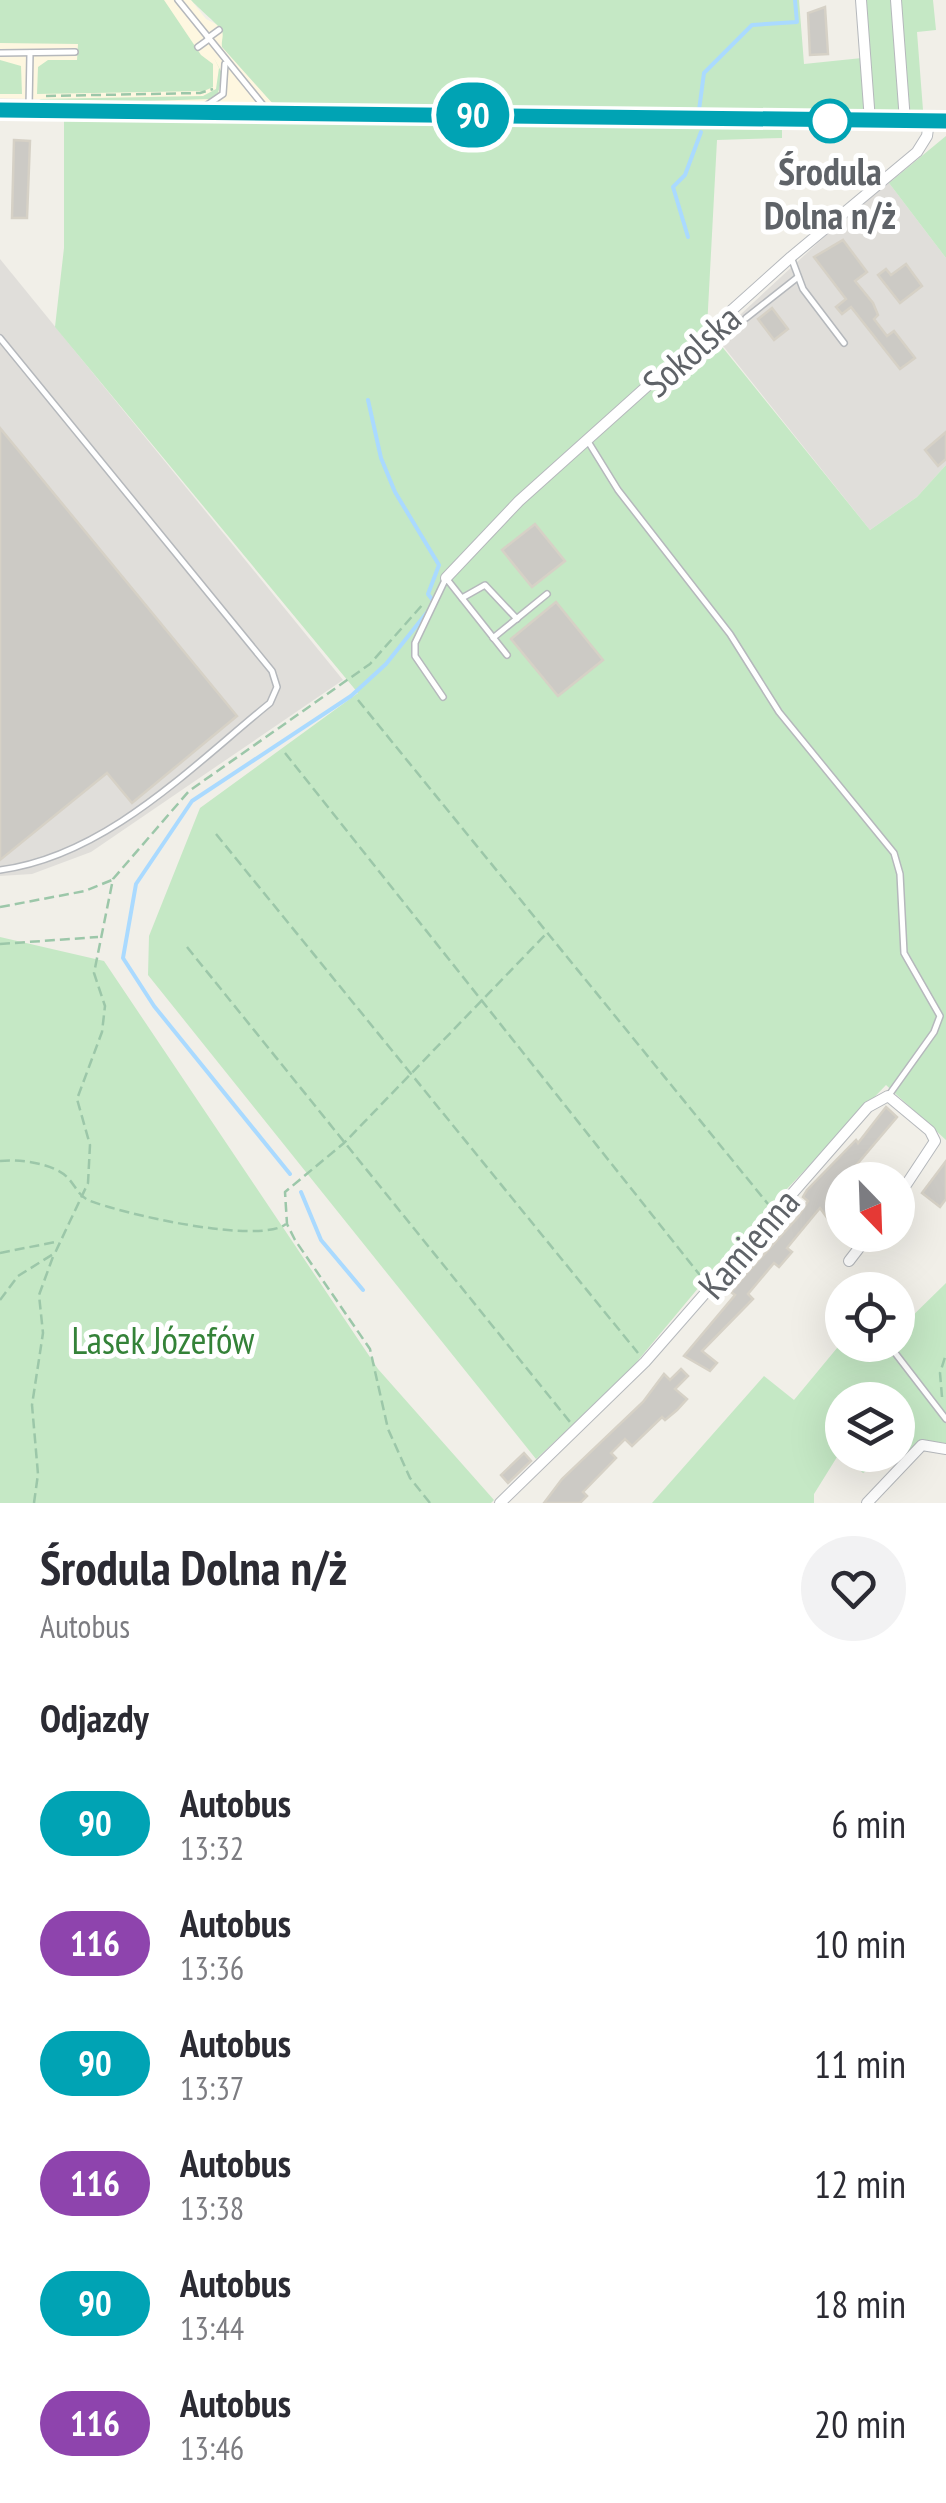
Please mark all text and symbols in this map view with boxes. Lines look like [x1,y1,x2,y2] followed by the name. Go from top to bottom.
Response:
[428,82,518,148] line badge: 90
[456,92,490,138] text: 90
[809,100,851,142] marker: Środula Dolna n/ż
[764,146,896,239] place label: Środula Dolna n/ż
[632,293,750,407] street label: Sokolska
[825,1162,915,1252] north arrow
[825,1162,915,1472] map controls
[687,1178,809,1308] street label: Kamienna
[825,1272,915,1362] button: locate
[72,1315,255,1364] park label: Lasek Józefów
[825,1382,915,1472] button: layers
[40,1536,347,1598] text: Środula Dolna n/ż
[801,1536,906,1641] button: heart
[40,1605,130,1647] text: Autobus
[40,1693,149,1742] text: Odjazdy
[180,1778,291,1827] text: Autobus
[831,1799,906,1848] text: 6 min
[78,1800,112,1846] text: 90
[180,1827,244,1869] text: 13:32
[180,1898,291,1947] text: Autobus
[814,1919,906,1968] text: 10 min
[70,1920,120,1966] text: 116
[180,1947,244,1989] text: 13:36
[180,2018,291,2067] text: Autobus
[814,2039,906,2088] text: 11 min
[78,2040,112,2086] text: 90
[180,2067,244,2109] text: 13:37
[180,2138,291,2187] text: Autobus
[814,2159,906,2208] text: 12 min
[70,2160,120,2206] text: 116
[180,2187,244,2229] text: 13:38
[180,2258,291,2307] text: Autobus
[814,2279,906,2328] text: 18 min
[78,2280,112,2326] text: 90
[180,2307,244,2349] text: 13:44
[180,2378,291,2427] text: Autobus
[814,2399,906,2448] text: 20 min
[70,2400,120,2446] text: 116
[180,2427,244,2469] text: 13:46

